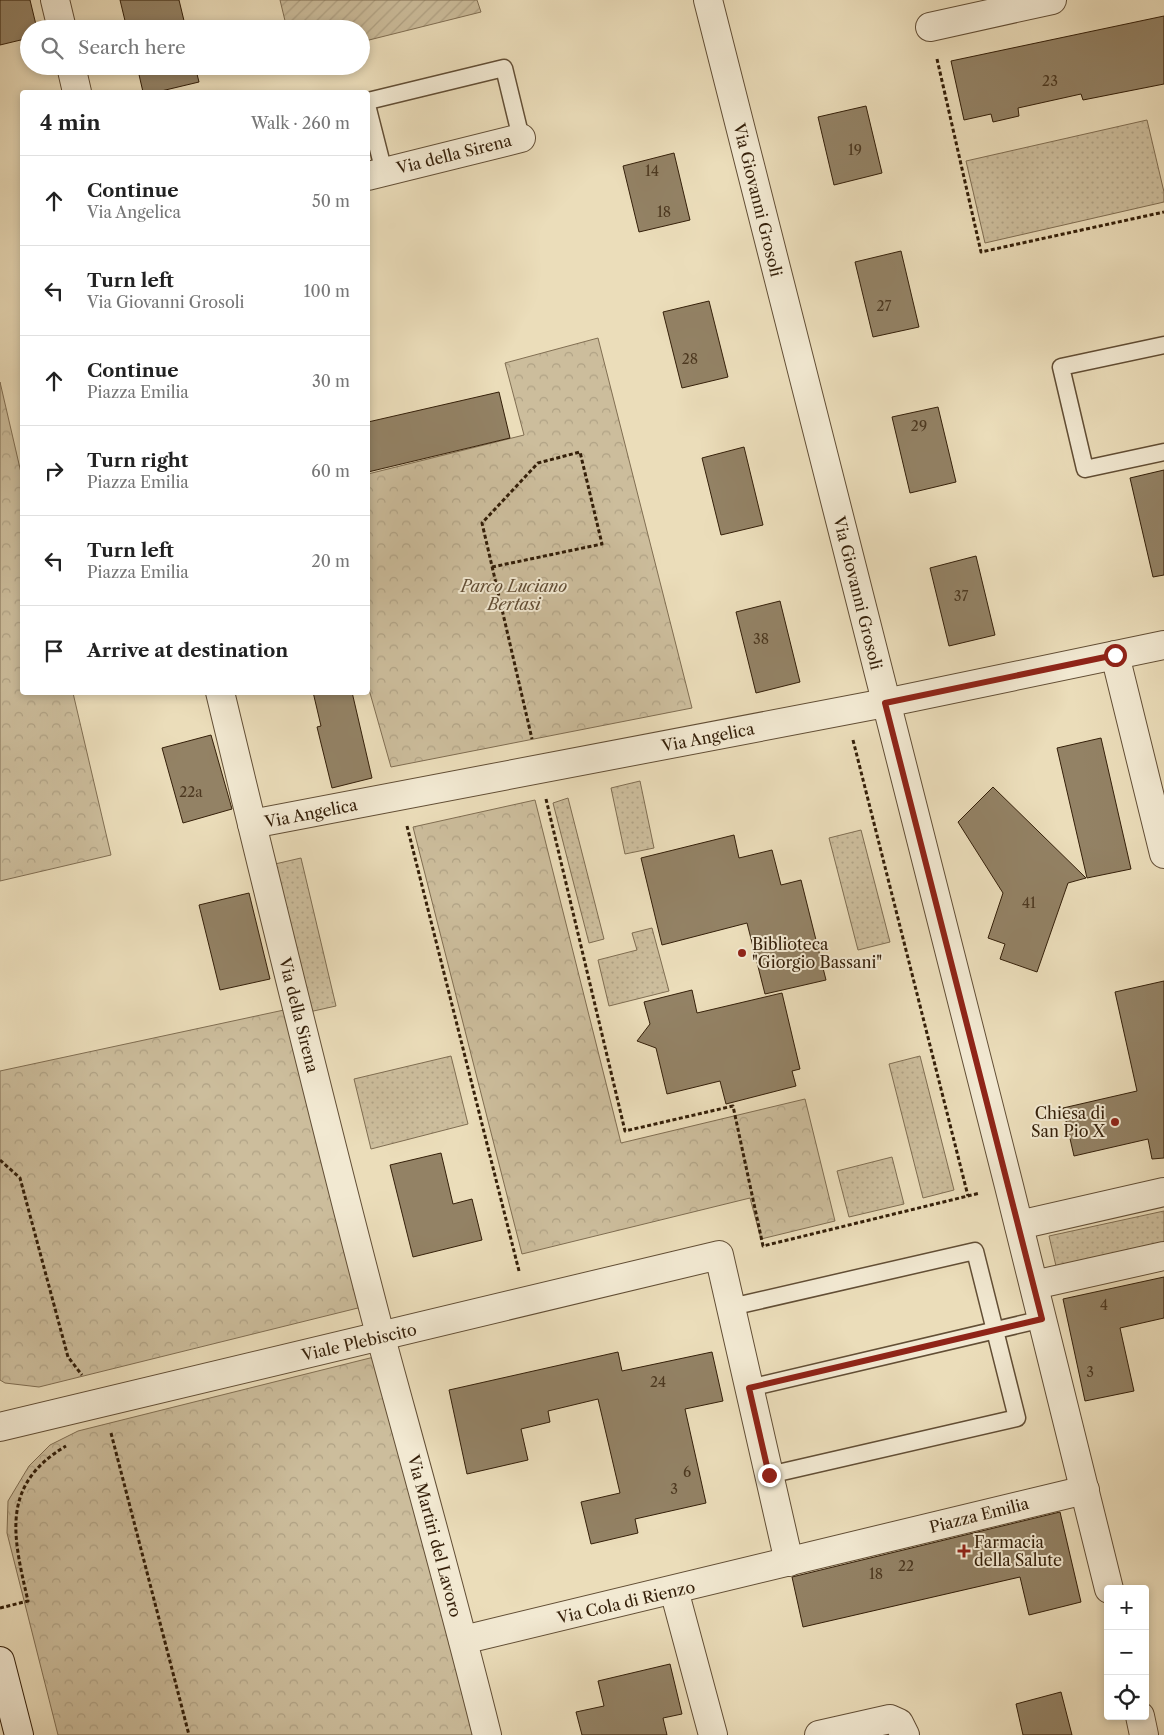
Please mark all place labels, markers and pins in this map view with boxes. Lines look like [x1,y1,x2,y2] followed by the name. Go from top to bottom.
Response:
[752,934,882,972] place label: Biblioteca "Giorgio Bassani"
[736,947,748,959] marker: Biblioteca "Giorgio Bassani"
[1031,1103,1105,1141] place label: Chiesa di San Pio X
[1109,1116,1121,1128] marker: Chiesa di San Pio X
[974,1532,1062,1570] place label: Farmacia della Salute
[958,1545,970,1557] marker: Farmacia della Salute

